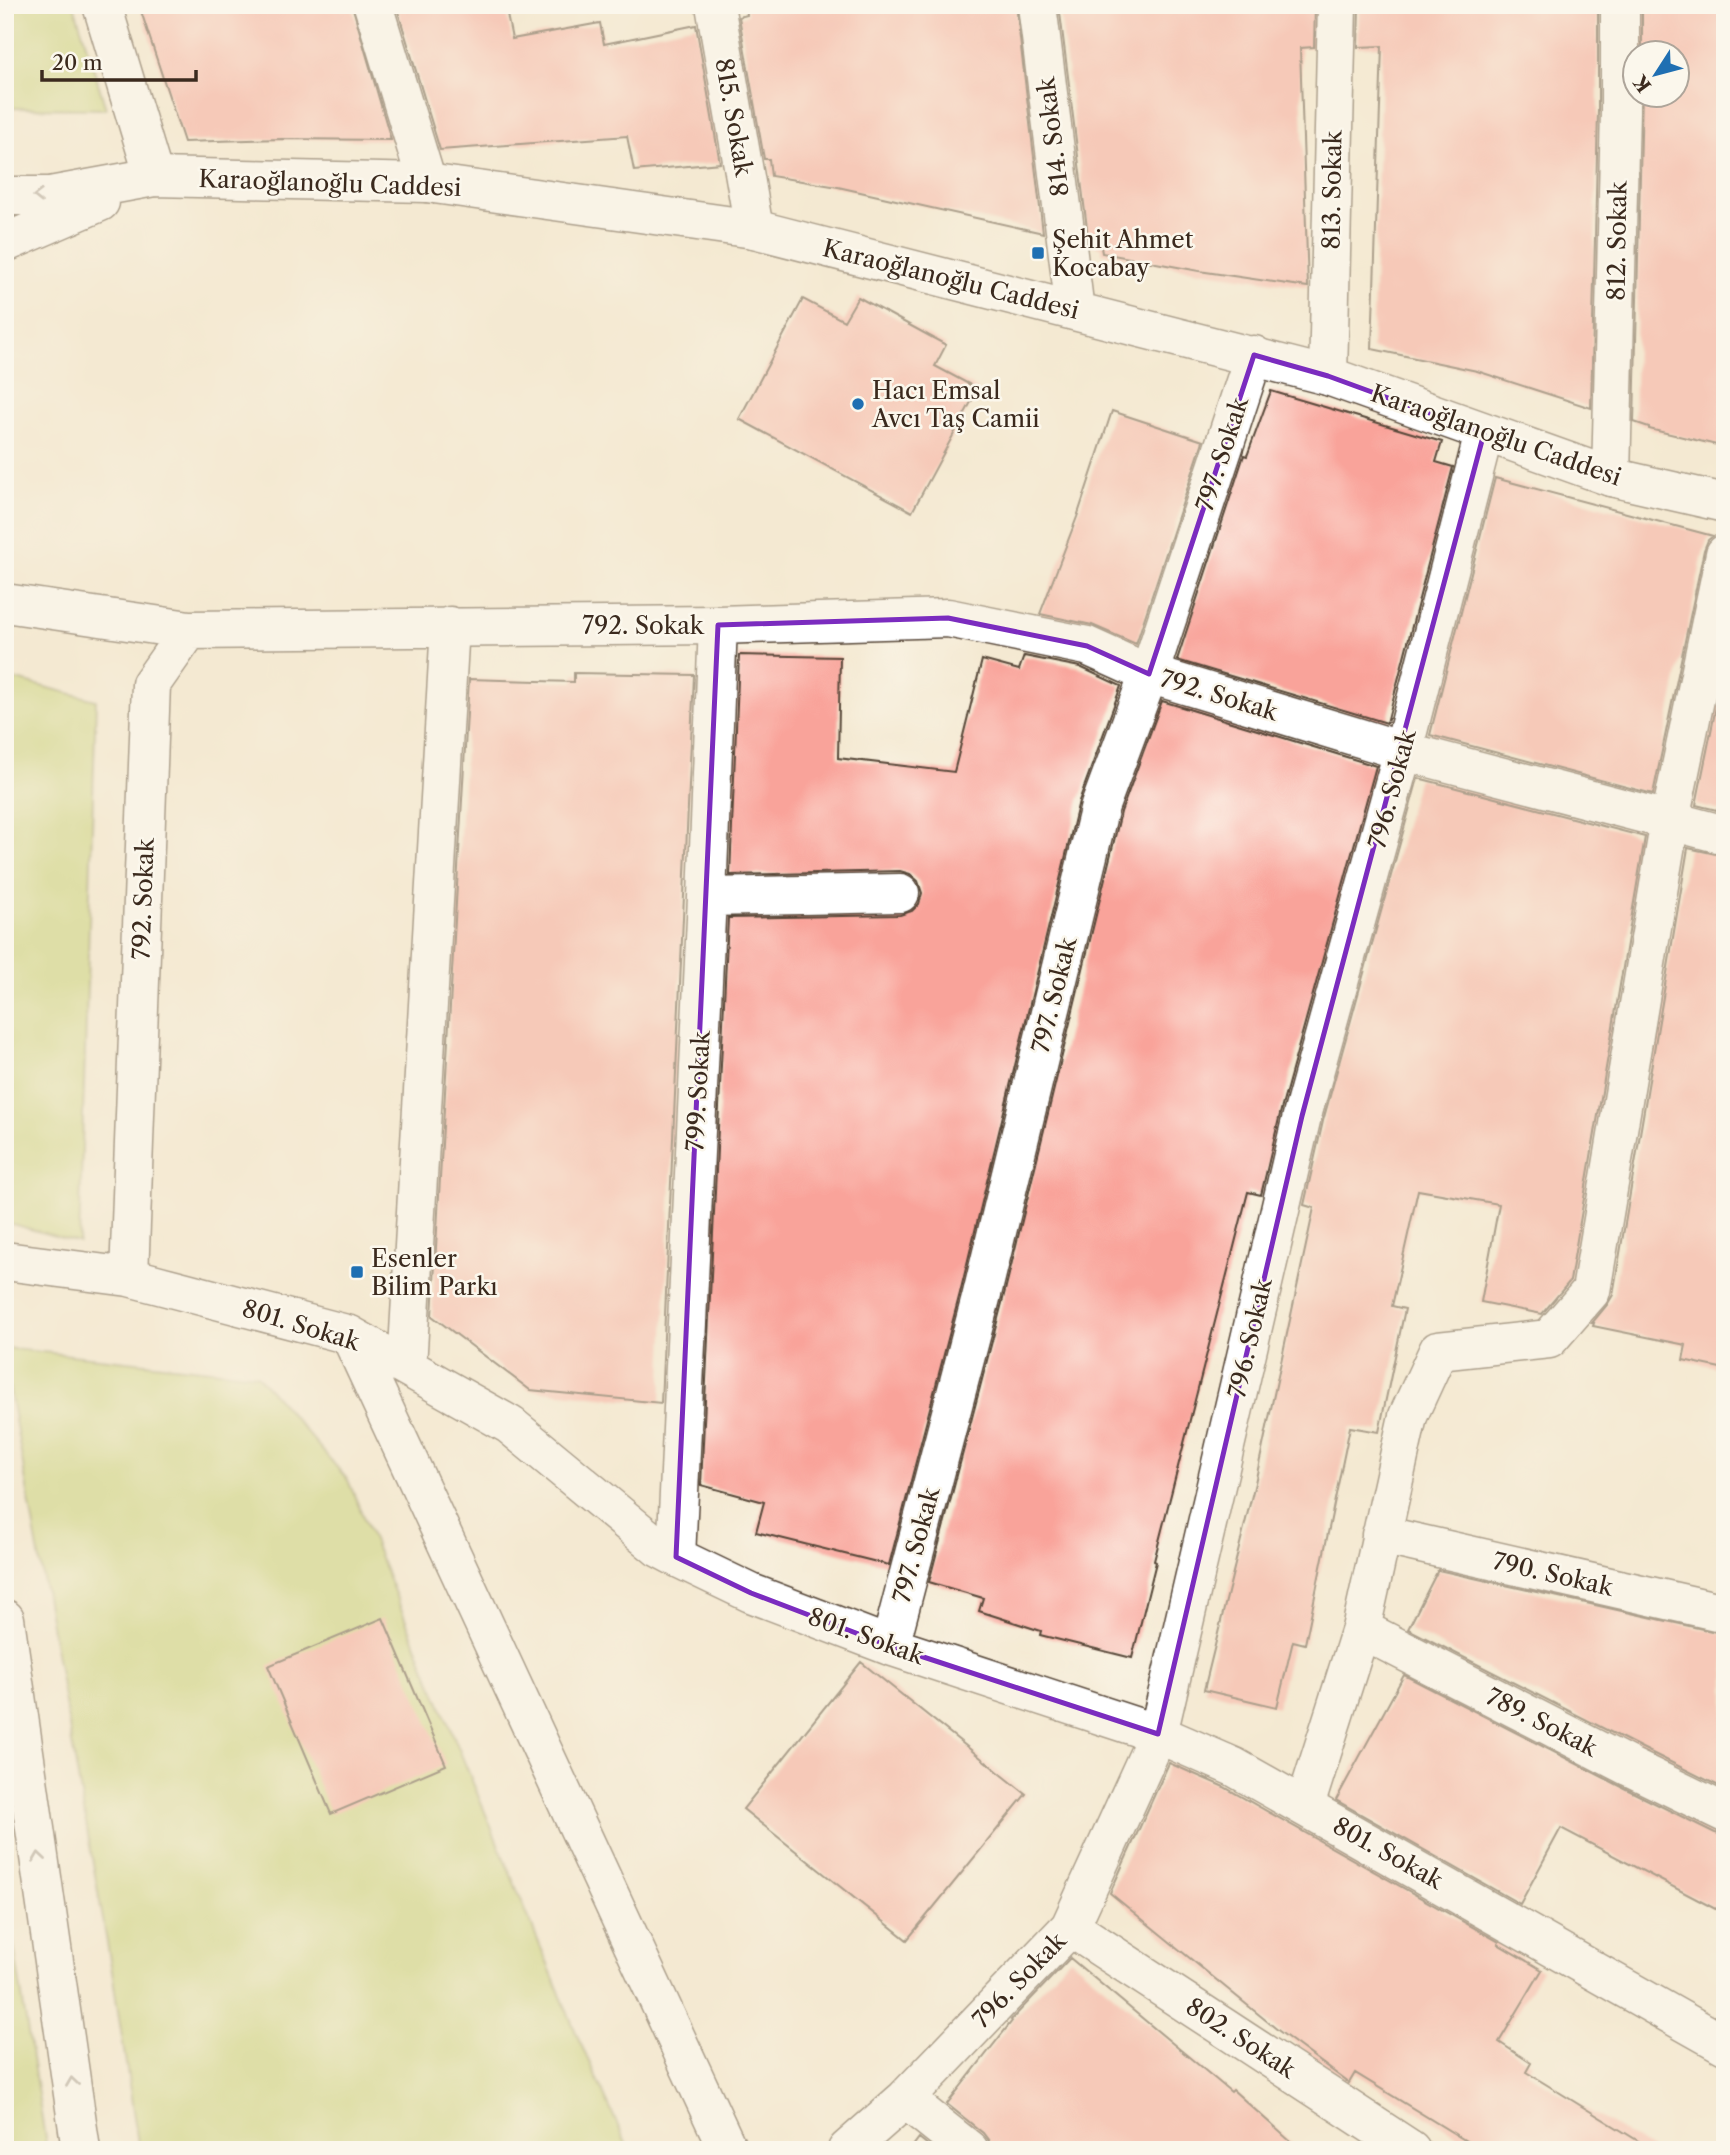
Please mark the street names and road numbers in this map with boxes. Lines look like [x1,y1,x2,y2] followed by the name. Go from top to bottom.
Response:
[709,56,759,179] street label: 815. Sokak
[1031,75,1075,198] street label: 814. Sokak
[1316,129,1348,250] street label: 813. Sokak
[198,164,462,202] street label: Karaoğlanoğlu Caddesi
[1601,180,1633,301] street label: 812. Sokak
[820,233,1082,325] street label: Karaoğlanoğlu Caddesi
[1367,378,1625,492] street label: Karaoğlanoğlu Caddesi
[1190,392,1254,515] street label: 797. Sokak
[582,611,705,640] street label: 792. Sokak
[1157,663,1282,727] street label: 792. Sokak
[1362,725,1422,851] street label: 796. Sokak
[126,837,160,960] street label: 792. Sokak
[1026,933,1083,1056] street label: 797. Sokak
[680,1029,716,1152] street label: 799. Sokak
[1222,1274,1278,1401] street label: 796. Sokak
[239,1293,364,1357] street label: 801. Sokak
[887,1483,946,1606] street label: 797. Sokak
[1490,1546,1617,1602] street label: 790. Sokak
[804,1602,929,1671] street label: 801. Sokak
[1482,1682,1603,1763] street label: 789. Sokak
[1328,1811,1449,1896] street label: 801. Sokak
[966,1925,1072,2034] street label: 796. Sokak
[1181,1992,1302,2085] street label: 802. Sokak

